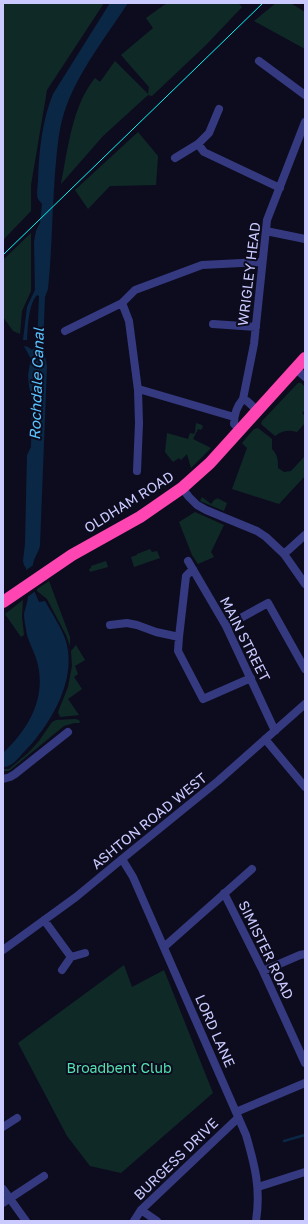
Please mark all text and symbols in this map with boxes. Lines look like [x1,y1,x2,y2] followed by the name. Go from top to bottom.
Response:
[234,221,263,327] street label: WRIGLEY HEAD
[25,326,47,440] water label: Rochdale Canal
[81,467,177,536] street label: OLDHAM ROAD
[217,594,274,684] street label: MAIN STREET
[88,769,210,872] street label: ASHTON ROAD WEST
[235,898,298,1002] street label: SIMISTER ROAD
[192,992,239,1070] street label: LORD LANE
[67,1059,172,1076] park label: Broadbent Club
[130,1114,221,1203] street label: BURGESS DRIVE

